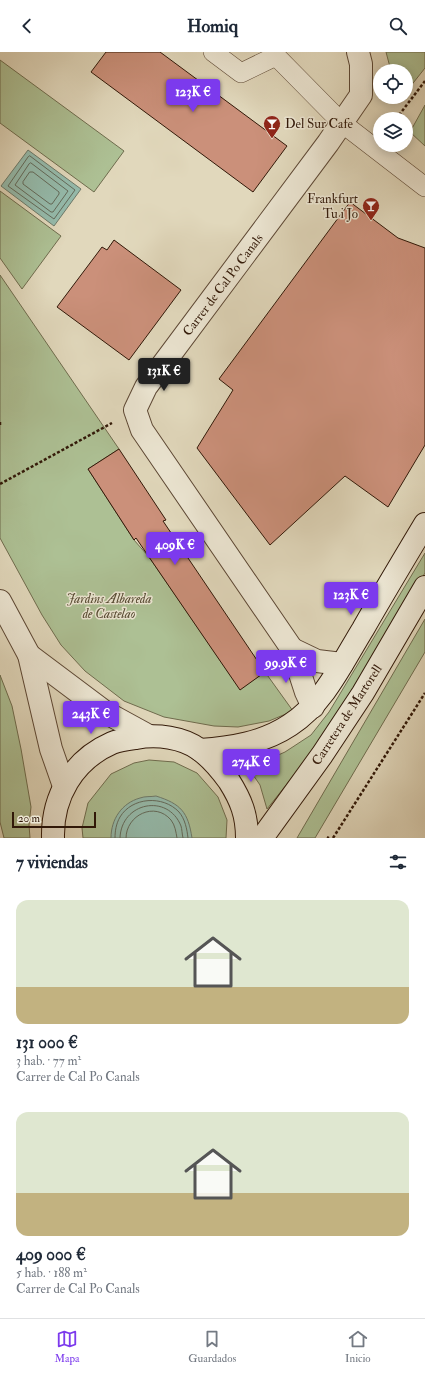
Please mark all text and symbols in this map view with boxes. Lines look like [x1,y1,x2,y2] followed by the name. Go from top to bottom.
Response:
[16,15,38,37] icon: back
[187,15,238,38] text: Homiq
[387,15,409,37] icon: search
[373,64,413,152] map controls
[373,64,413,104] button: locate
[160,79,226,113] pin: 123K €
[175,84,211,100] text: 123K €
[373,112,413,152] button: layers
[262,114,282,139] bar icon: Del Sur Cafe
[285,116,354,132] place label: Del Sur Cafe
[307,191,358,222] place label: Frankfurt Tu i Jo
[361,196,381,221] bar icon: Frankfurt Tu i Jo
[179,230,267,339] street label: Carrer de Cal Po Canals
[131,358,197,392] pin: 131K €
[147,363,181,379] text: 131K €
[142,532,208,566] pin: 409K €
[155,537,195,553] text: 409K €
[318,582,384,616] pin: 123K €
[333,587,369,603] text: 123K €
[66,591,152,622] park label: Jardins Albareda de Castelao
[249,650,323,684] pin: 99.9K €
[265,655,307,671] text: 99.9K €
[308,661,386,768] street label: Carretera de Martorell
[58,701,124,735] pin: 243K €
[72,706,110,722] text: 243K €
[218,749,284,783] pin: 274K €
[232,754,270,770] text: 274K €
[12,810,96,829] scale bar
[18,812,40,825] text: 20 m
[387,851,409,873] icon: filters
[16,852,88,873] text: 7 viviendas
[177,926,249,998] icon: home
[16,1032,78,1053] text: 131 000 €
[16,1053,81,1069] text: 3 hab. · 77 m²
[16,1069,140,1085] text: Carrer de Cal Po Canals
[177,1138,249,1210] icon: home
[16,1244,86,1265] text: 409 000 €
[16,1265,87,1281] text: 5 hab. · 188 m²
[16,1281,140,1297] text: Carrer de Cal Po Canals
[54,1328,80,1365] tab: Mapa
[188,1328,236,1365] tab: Guardados
[345,1328,371,1365] tab: Inicio

